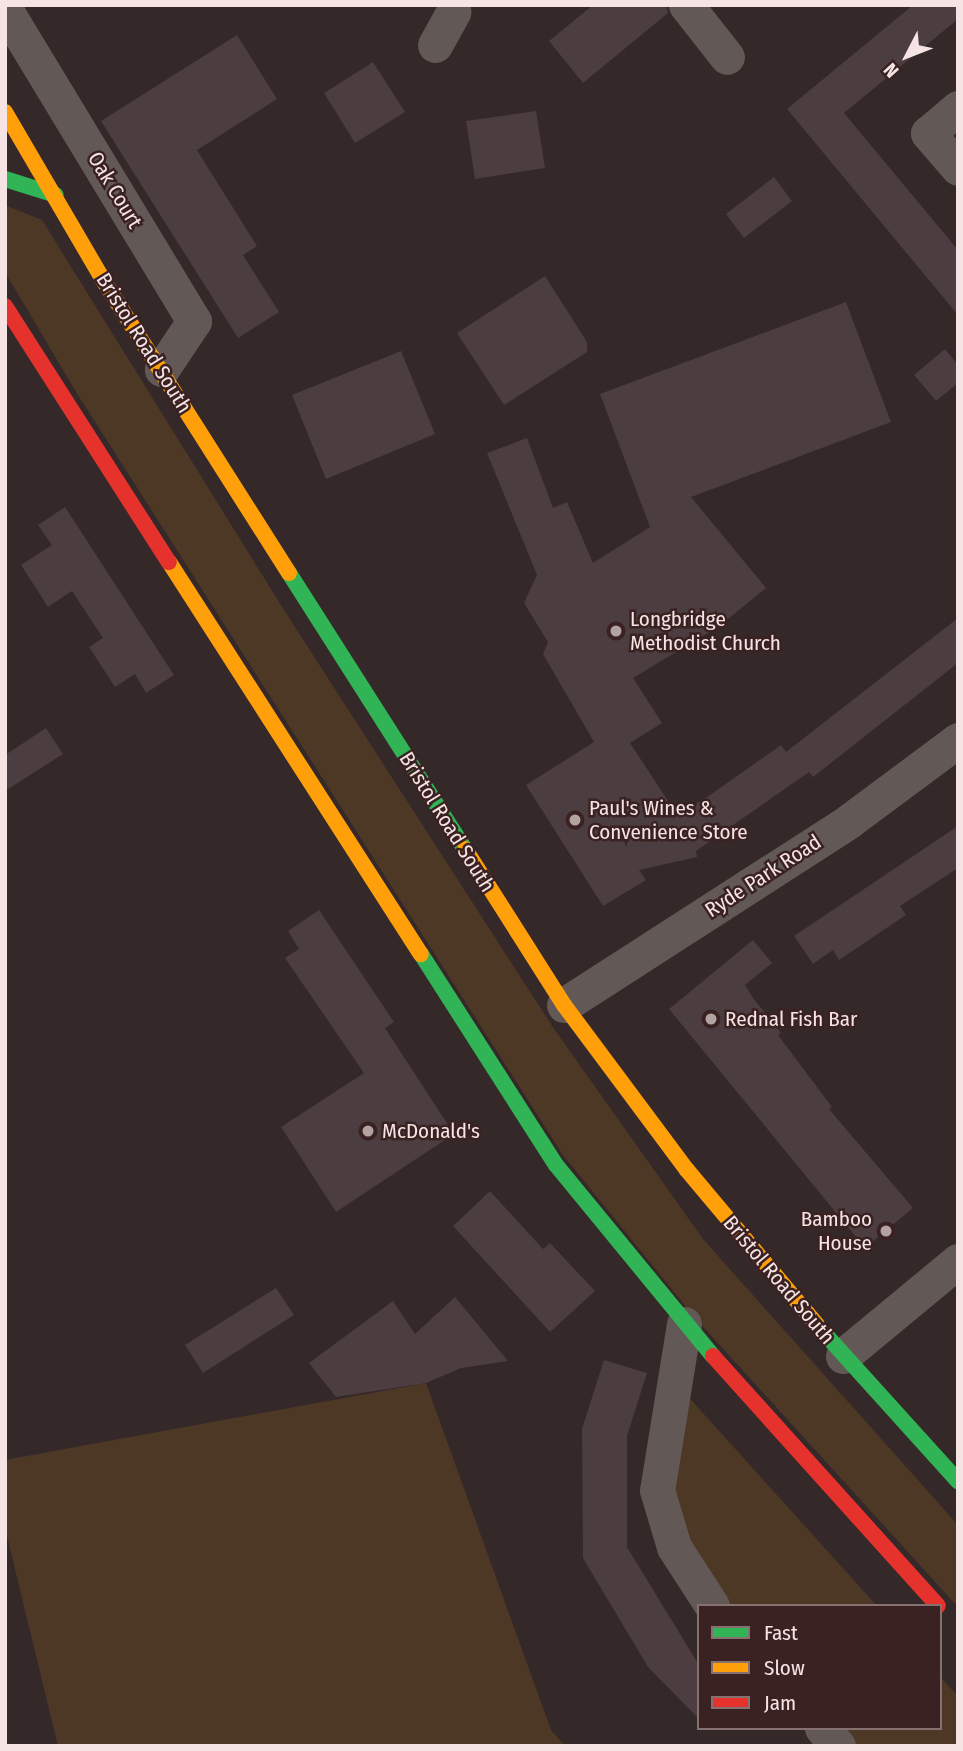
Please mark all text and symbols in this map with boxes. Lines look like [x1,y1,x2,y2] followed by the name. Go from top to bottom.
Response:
[872,21,942,91] north arrow
[879,58,903,82] text: N
[82,147,148,233] street label: Oak Court
[91,268,197,418] street label: Bristol Road South
[630,606,781,656] place label: Longbridge Methodist Church
[608,623,624,639] marker: Longbridge Methodist Church
[394,747,500,897] street label: Bristol Road South
[589,795,748,845] place label: Paul's Wines & Convenience Store
[567,812,583,828] marker: Paul's Wines & Convenience Store
[700,829,826,923] street label: Ryde Park Road
[725,1006,857,1032] place label: Rednal Fish Bar
[703,1011,719,1027] marker: Rednal Fish Bar
[382,1118,480,1144] place label: McDonald's
[360,1123,376,1139] marker: McDonald's
[801,1206,872,1256] place label: Bamboo House
[718,1211,840,1349] street label: Bristol Road South
[878,1223,894,1239] marker: Bamboo House
[697,1604,942,1730] legend
[764,1620,798,1646] text: Fast
[764,1655,805,1681] text: Slow
[764,1690,796,1716] text: Jam

